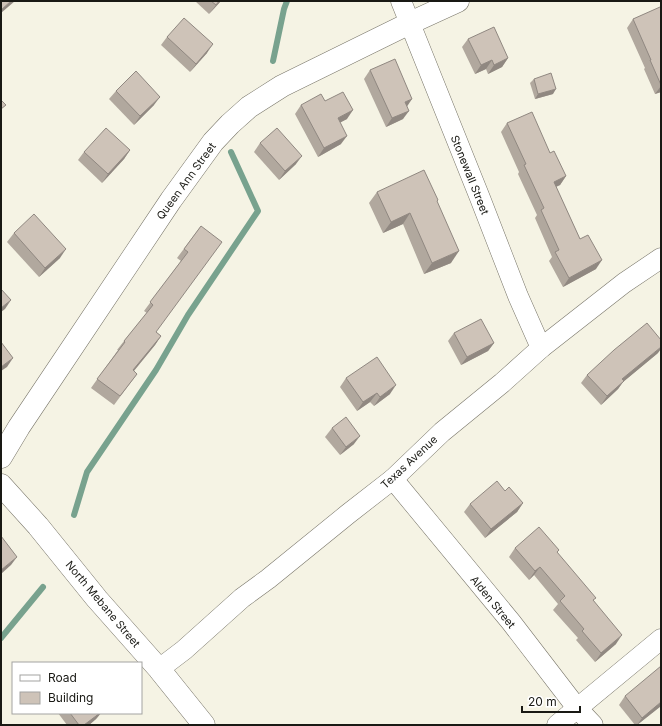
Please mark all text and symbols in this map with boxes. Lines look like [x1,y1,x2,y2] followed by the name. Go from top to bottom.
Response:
[448,133,492,217] street label: Stonewall Street
[153,139,219,222] street label: Queen Ann Street
[378,432,440,492] street label: Texas Avenue
[63,558,144,650] street label: North Mebane Street
[467,573,519,632] street label: Alden Street
[12,662,142,714] legend
[48,670,77,685] text: Road
[522,688,580,714] scale bar
[48,690,93,705] text: Building
[528,694,557,709] text: 20 m

